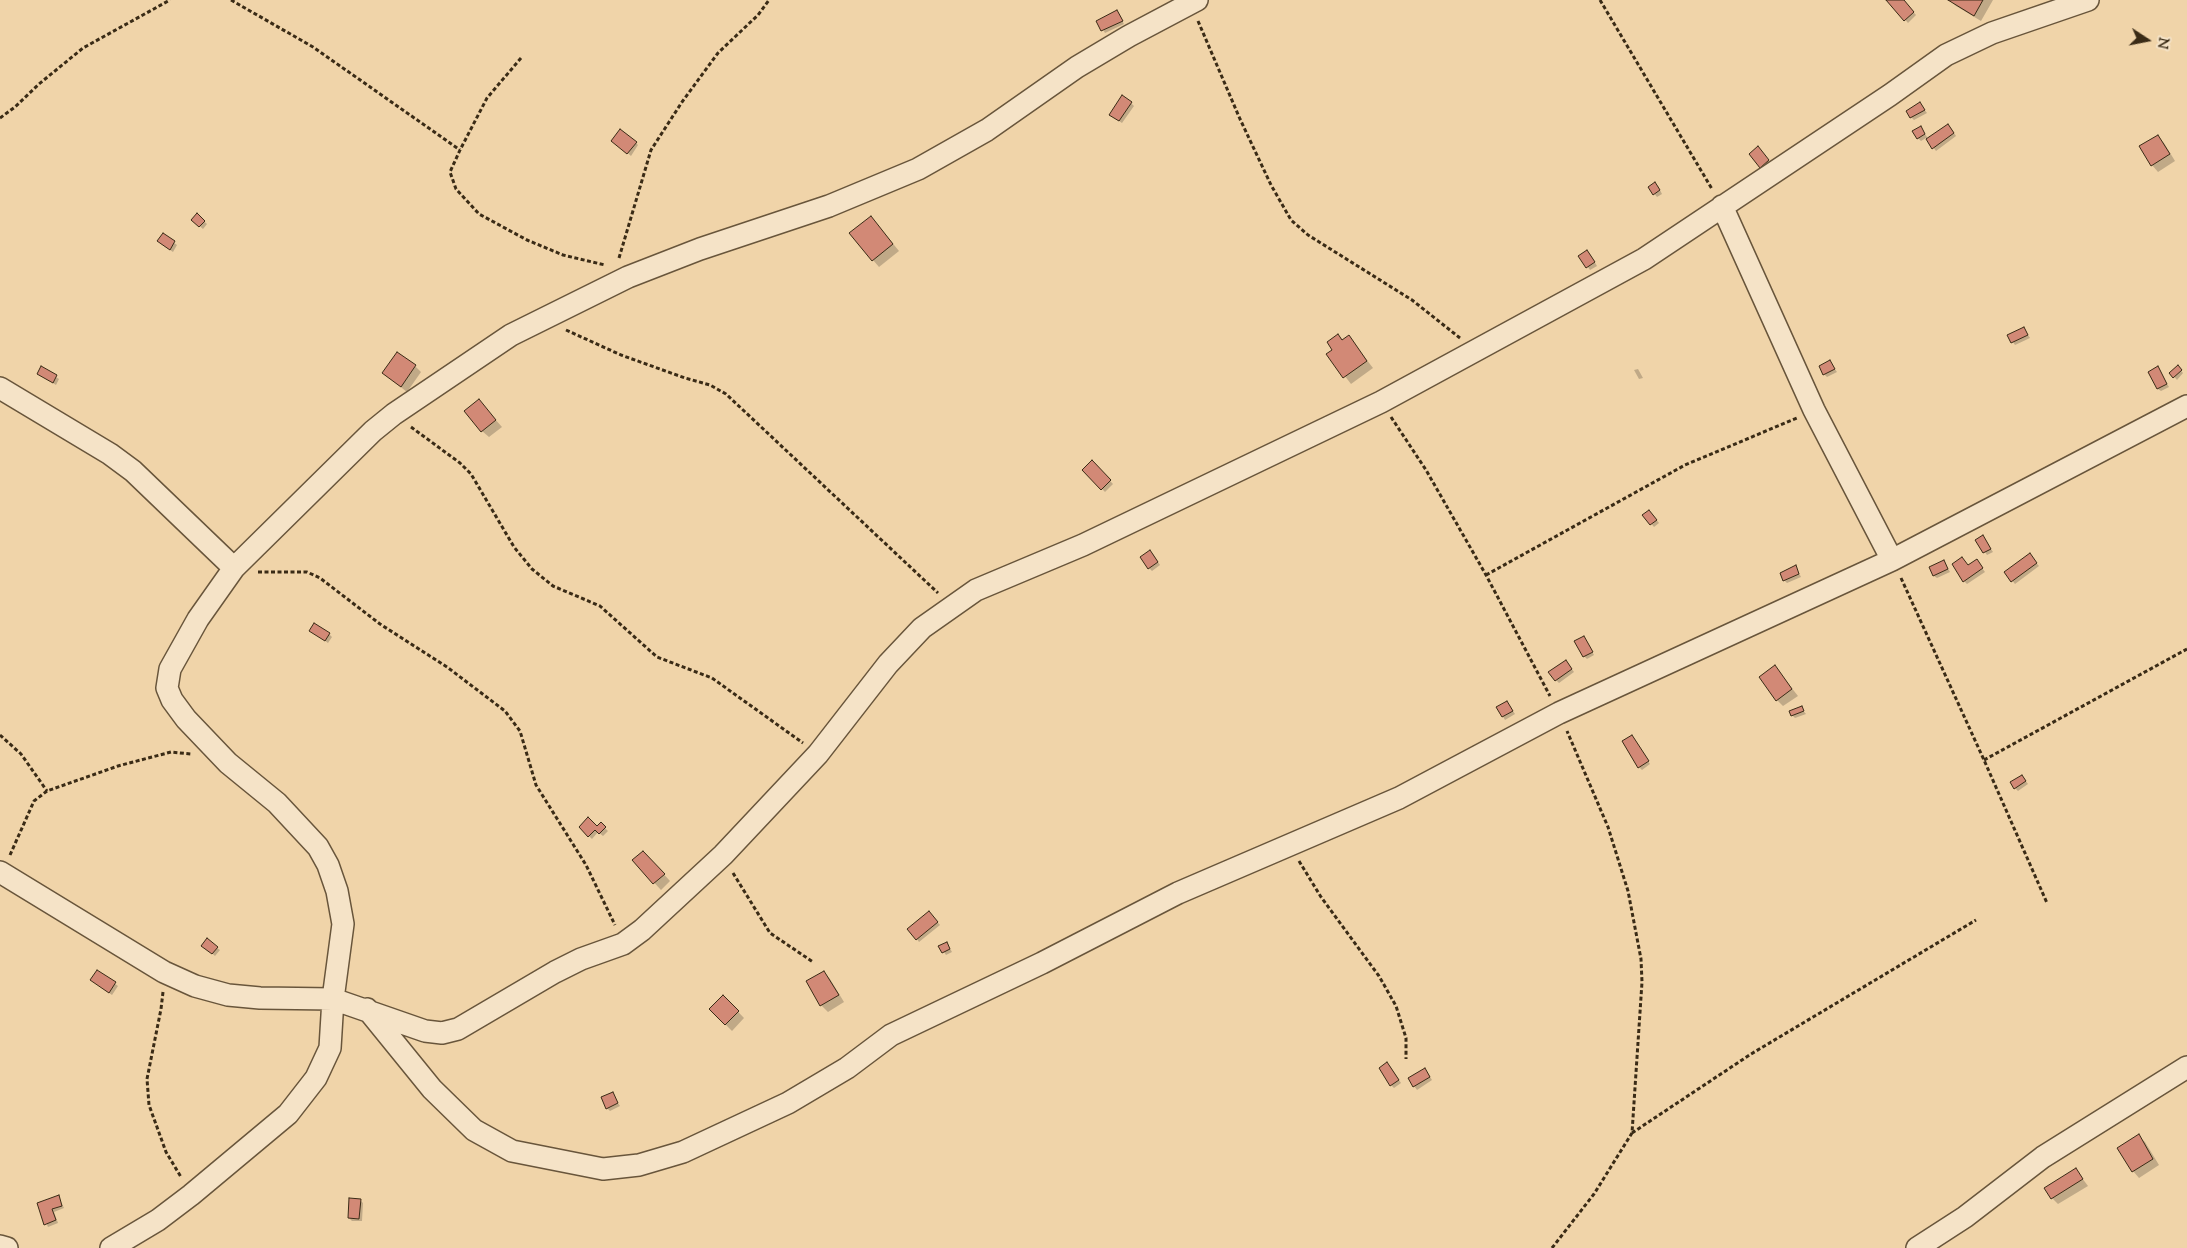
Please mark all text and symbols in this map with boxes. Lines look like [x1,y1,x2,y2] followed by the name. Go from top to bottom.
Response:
[2122,15,2172,65] north arrow
[2151,35,2173,50] text: N

